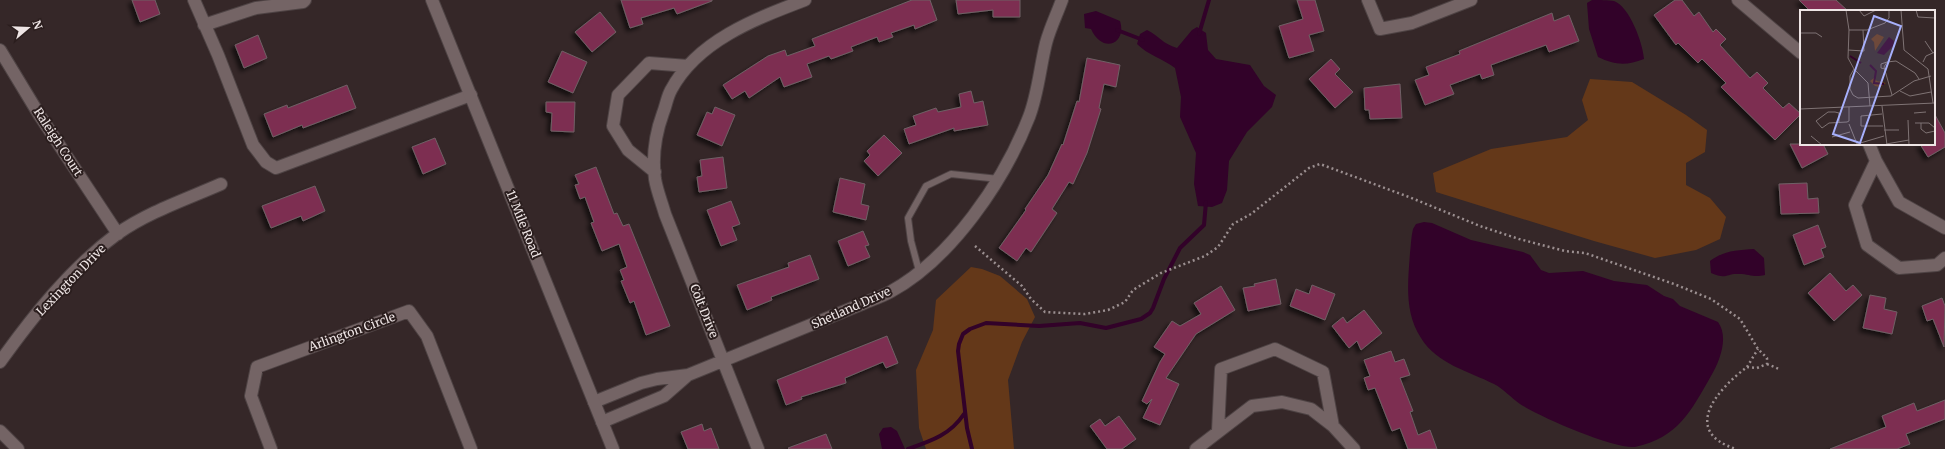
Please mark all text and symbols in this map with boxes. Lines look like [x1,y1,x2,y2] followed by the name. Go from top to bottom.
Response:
[8,8,48,48] north arrow
[1800,10,1935,145] inset map
[29,18,46,31] text: N
[31,105,86,179] street label: Raleigh Court
[503,188,544,260] street label: 11 Mile Road
[33,241,109,319] street label: Lexington Drive
[687,282,722,340] street label: Colt Drive
[809,283,893,332] street label: Shetland Drive
[305,309,397,355] street label: Arlington Circle

